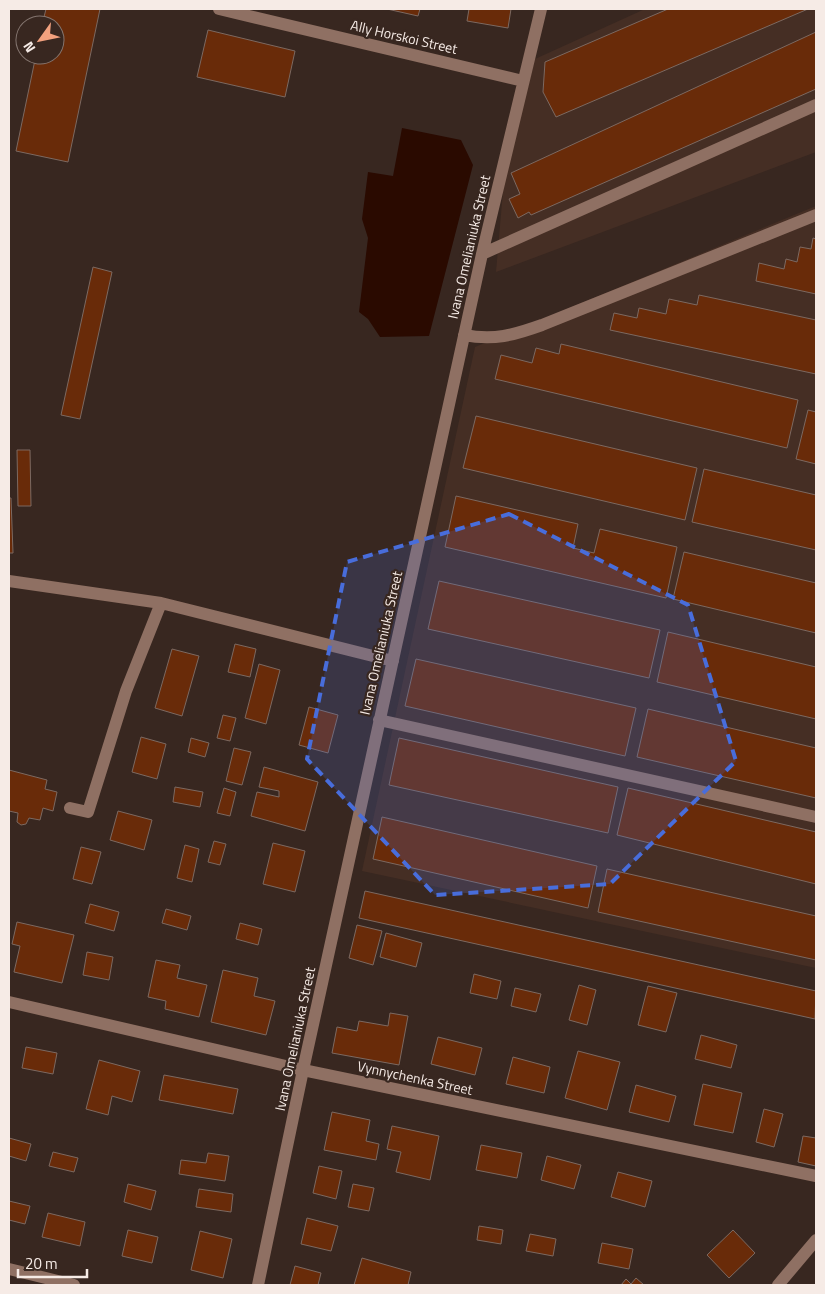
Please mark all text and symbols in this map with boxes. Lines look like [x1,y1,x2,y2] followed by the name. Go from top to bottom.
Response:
[349,14,460,59] street label: Ally Horskoi Street
[15,15,65,65] north arrow
[17,38,40,57] text: N
[442,173,495,321] street label: Ivana Omelianiuka Street
[354,569,407,717] street label: Ivana Omelianiuka Street
[269,965,320,1113] street label: Ivana Omelianiuka Street
[355,1055,475,1100] street label: Vynnychenka Street
[18,1246,86,1278] scale bar
[25,1252,58,1275] text: 20 m

